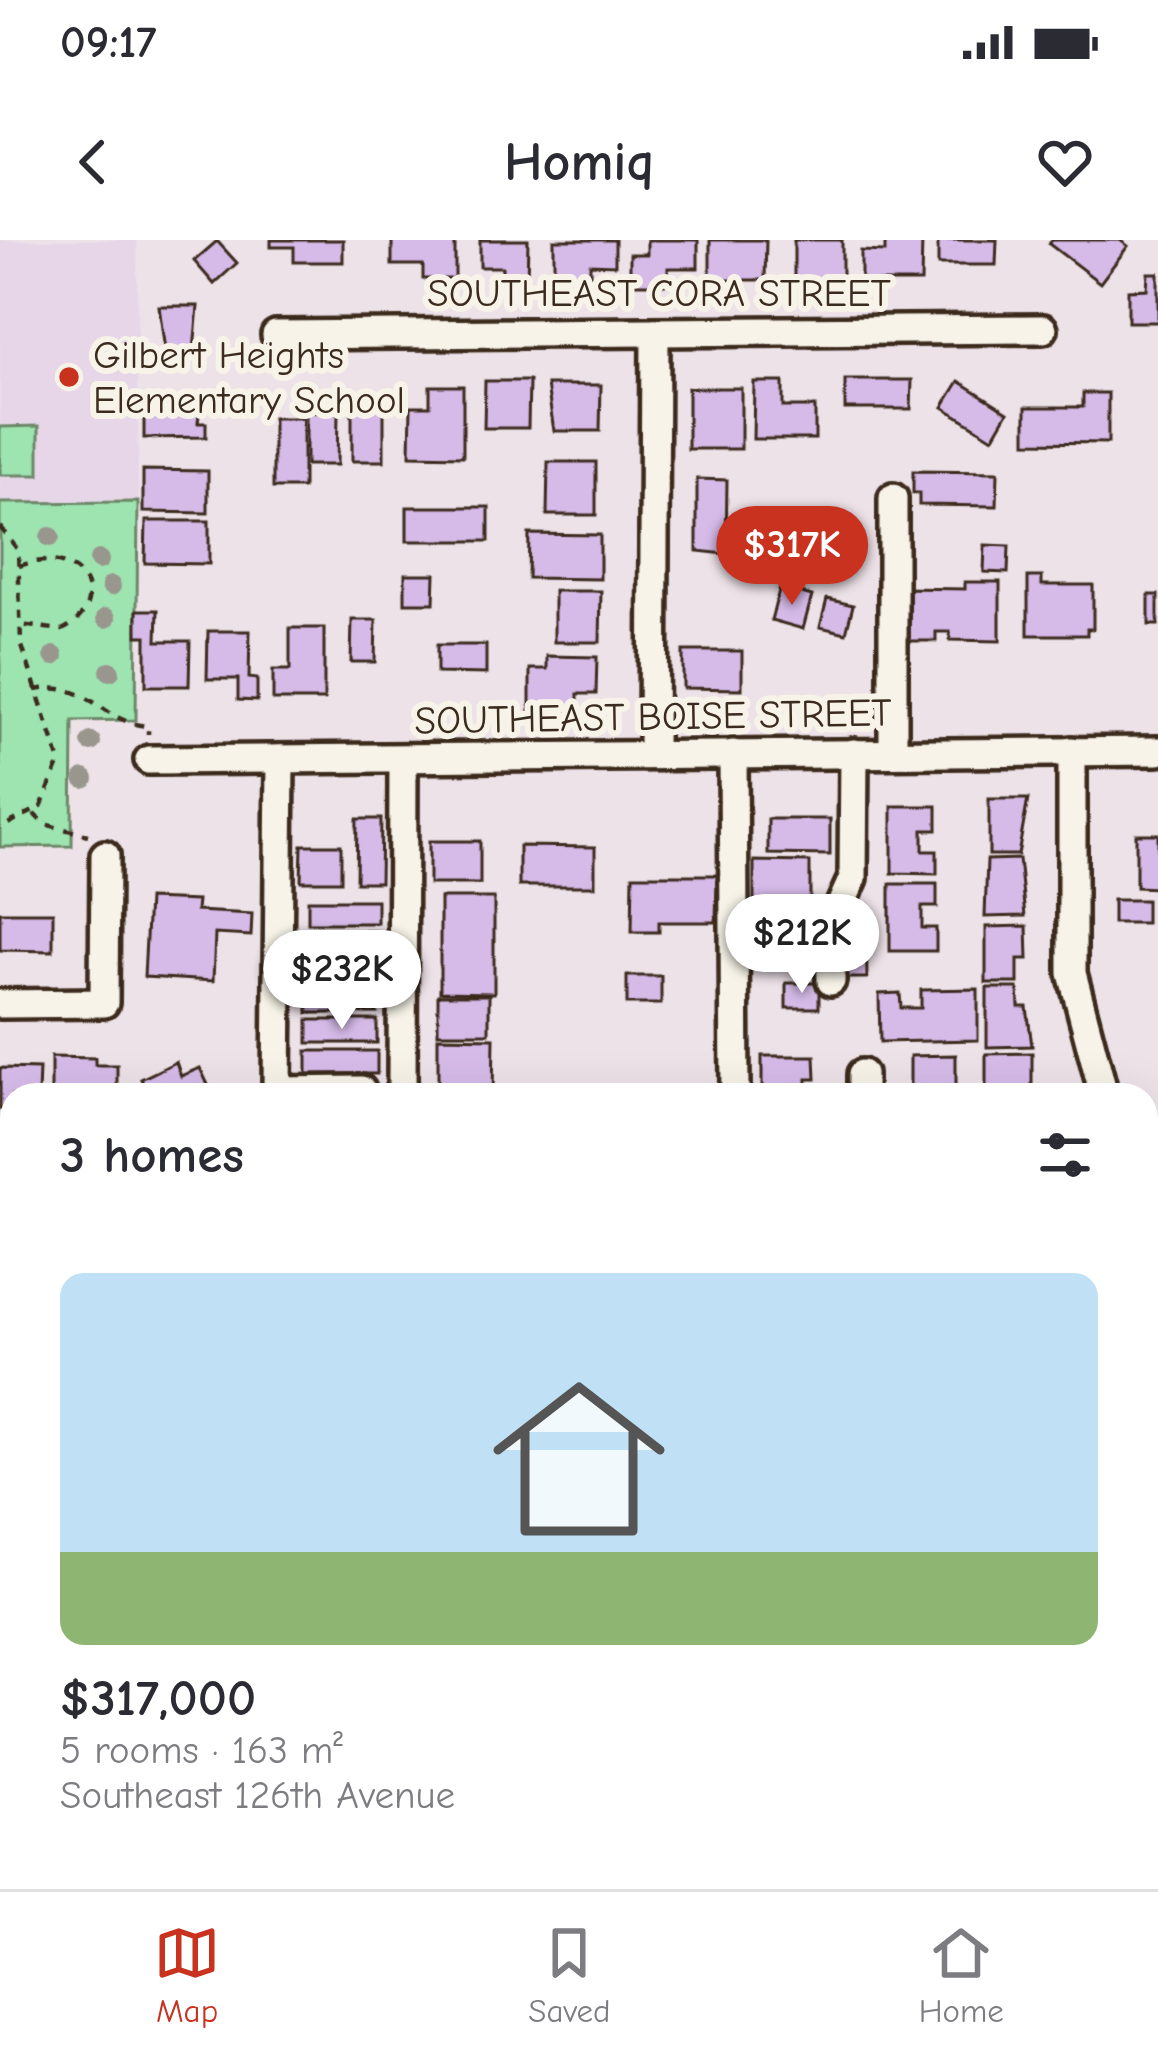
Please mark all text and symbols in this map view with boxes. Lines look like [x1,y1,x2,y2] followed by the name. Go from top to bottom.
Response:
[60,16,157,68] text: 09:17
[60,129,126,195] icon: back
[1032,129,1098,195] icon: heart
[504,131,654,194] text: Homiq
[427,271,891,316] street label: SOUTHEAST CORA STREET
[93,333,405,423] place label: Gilbert Heights Elementary School
[56,364,82,390] marker: Gilbert Heights Elementary School
[708,506,876,608] pin: $317K
[743,522,841,567] text: $317K
[414,690,892,744] street label: SOUTHEAST BOISE STREET
[718,894,886,996] pin: $212K
[752,910,852,955] text: $212K
[258,930,426,1032] pin: $232K
[290,946,394,991] text: $232K
[1032,1122,1098,1188] icon: filters
[60,1126,244,1185] text: 3 homes
[471,1351,687,1567] icon: home
[60,1669,256,1728] text: $317,000
[60,1728,343,1773] text: 5 rooms · 163 m²
[60,1773,455,1818] text: Southeast 126th Avenue
[154,1920,220,2030] tab: Map
[528,1920,611,2030] tab: Saved
[919,1920,1004,2030] tab: Home

